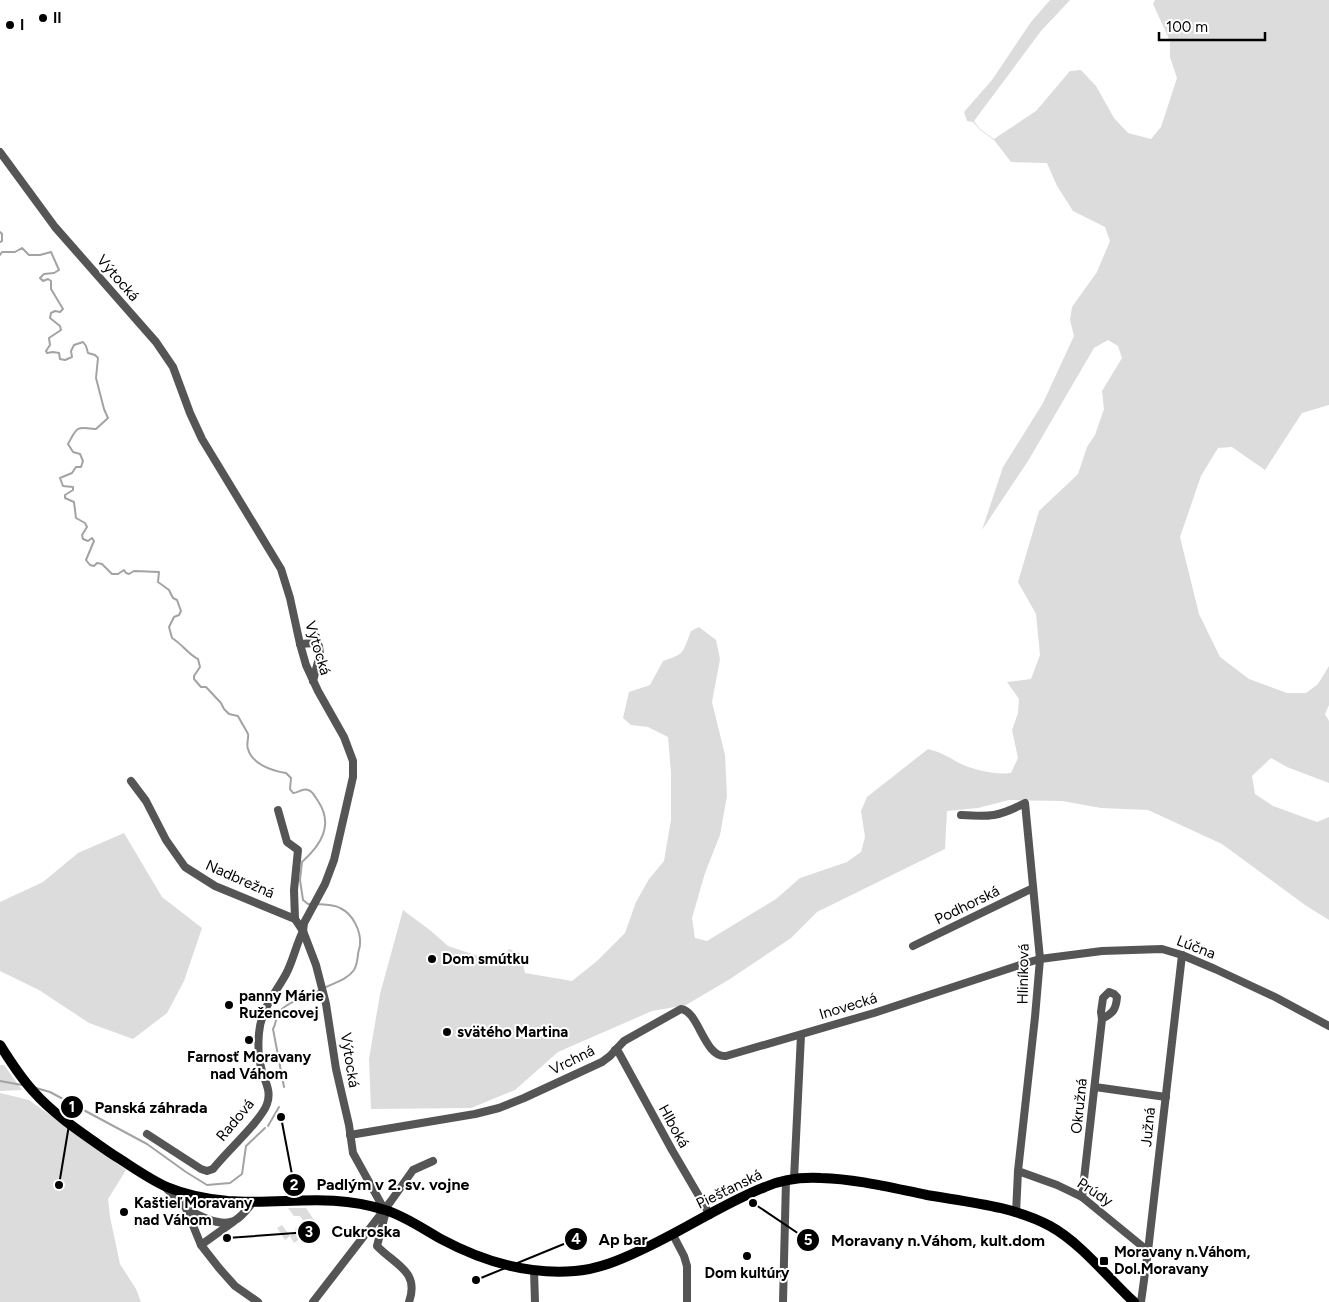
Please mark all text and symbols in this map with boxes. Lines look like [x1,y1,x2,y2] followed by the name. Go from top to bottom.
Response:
[53,9,62,27] place label: II
[1159,10,1265,42] scale bar
[37,12,49,24] marker: II
[20,16,24,34] place label: I
[1166,18,1208,36] text: 100 m
[4,19,16,31] marker: I
[93,251,143,305] street label: Výtocká
[301,619,335,677] street label: Výtocká
[203,856,277,902] street label: Nadbrežná
[932,882,1002,928] street label: Podhorská
[1174,931,1218,963] street label: Lúčna
[1013,943,1033,1005] street label: Hliníková
[442,950,529,968] place label: Dom smútku
[426,953,438,965] marker: Dom smútku
[239,987,324,1022] place label: panny Márie Ružencovej
[817,989,879,1023] street label: Inovecká
[223,999,235,1011] marker: panny Márie Ružencovej
[457,1023,568,1041] place label: svätého Martina
[441,1026,453,1038] marker: svätého Martina
[337,1031,363,1089] street label: Výtocká
[243,1034,255,1046] marker: Farnosť Moravany nad Váhom
[547,1041,597,1079] street label: Vrchná
[187,1048,311,1083] place label: Farnosť Moravany nad Váhom
[1067,1077,1091,1135] street label: Okružná
[60,1092,217,1123] callout: Panská záhrada
[212,1095,258,1145] street label: Radová
[69,1098,75,1116] text: 1
[95,1098,207,1117] text: Panská záhrada
[655,1101,693,1151] street label: Hlboká
[1137,1106,1159,1148] street label: Južná
[693,1165,765,1213] street label: Piešťanská
[282,1169,480,1200] callout: Padlým v 2. sv. vojne
[1074,1174,1116,1210] street label: Prúdy
[317,1175,470,1194] text: Padlým v 2. sv. vojne
[290,1176,299,1194] text: 2
[134,1194,253,1229] place label: Kaštieľ Moravany nad Váhom
[118,1206,130,1218] marker: Kaštieľ Moravany nad Váhom
[297,1216,411,1247] callout: Cukroska
[332,1222,400,1241] text: Cukroska
[305,1223,313,1241] text: 3
[564,1223,658,1254] callout: Ap bar
[796,1225,1055,1256] callout: Moravany n.Váhom, kult.dom
[571,1230,581,1248] text: 4
[599,1230,647,1249] text: Ap bar
[804,1231,813,1249] text: 5
[831,1231,1045,1250] text: Moravany n.Váhom, kult.dom
[1114,1243,1250,1278] place label: Moravany n.Váhom, Dol.Moravany
[741,1250,753,1262] marker: Dom kultúry
[1098,1255,1110,1267] marker: Moravany n.Váhom, Dol.Moravany
[704,1264,790,1282] place label: Dom kultúry

